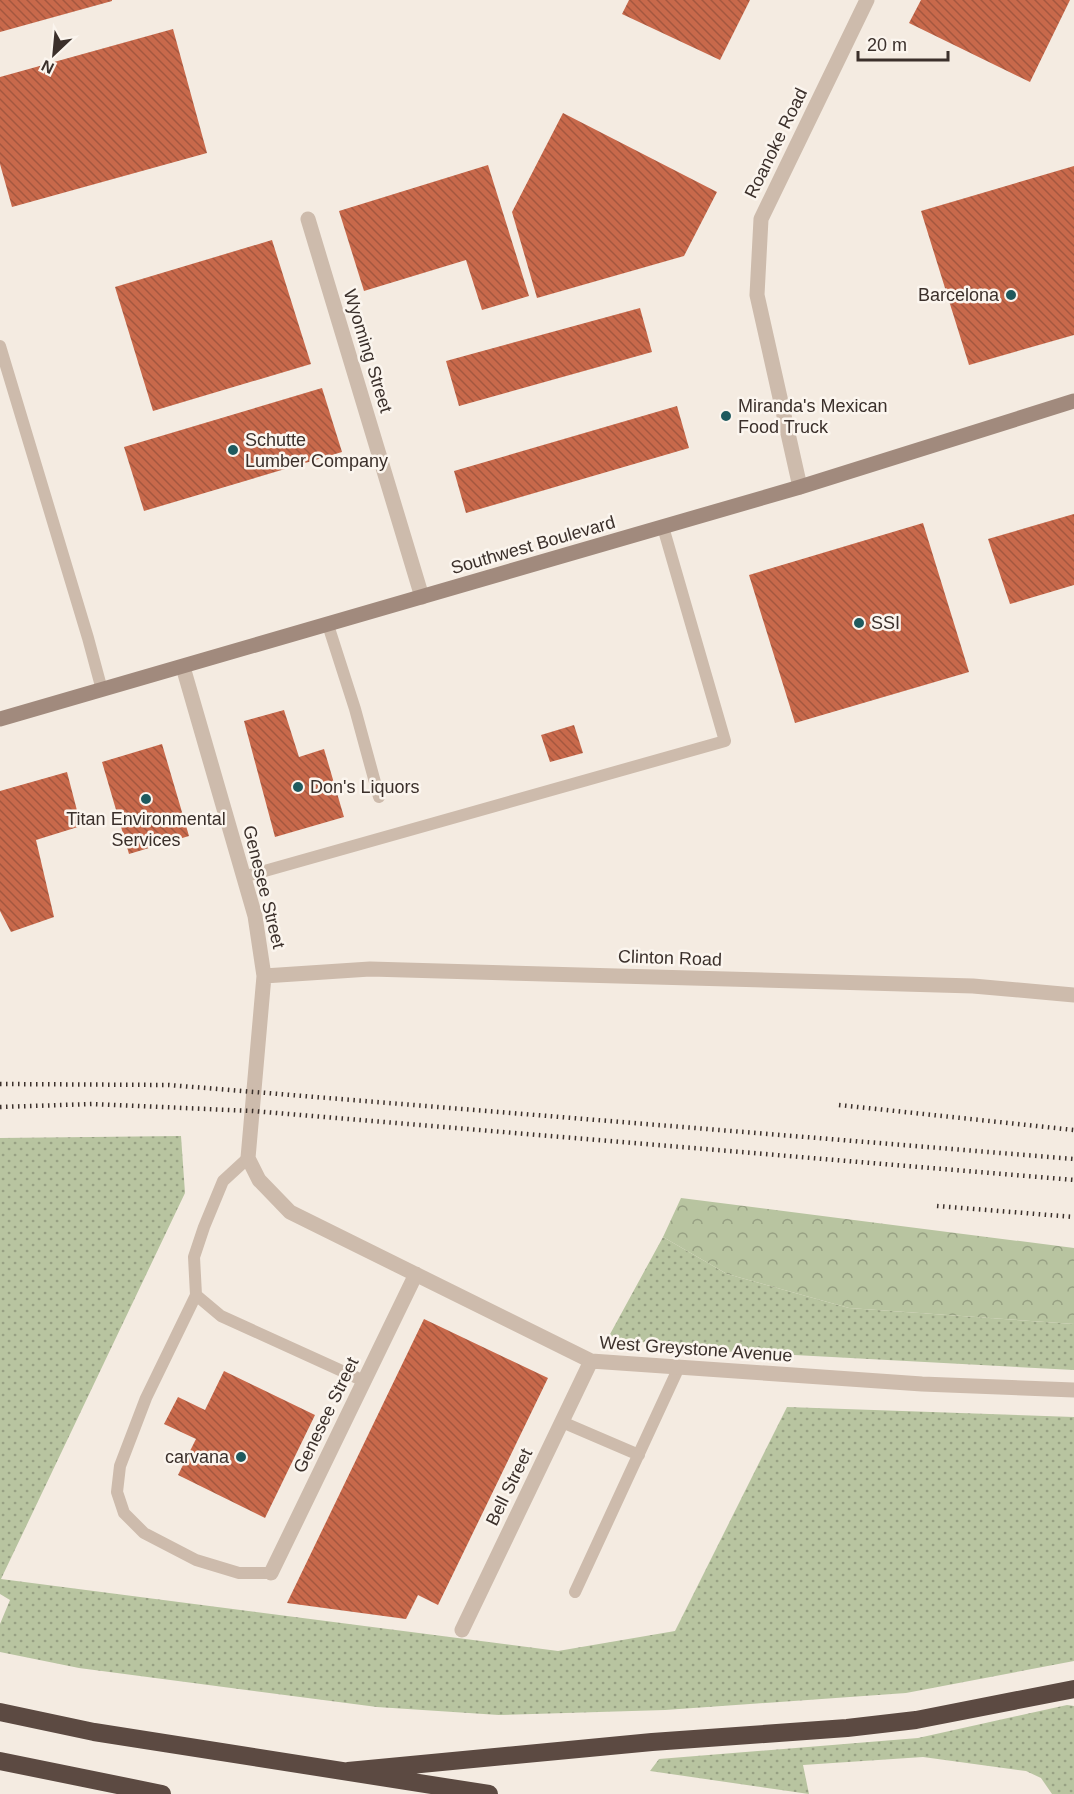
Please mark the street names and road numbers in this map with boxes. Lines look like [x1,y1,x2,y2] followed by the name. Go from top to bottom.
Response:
[741,85,811,201] street label: Roanoke Road
[340,287,396,415] street label: Wyoming Street
[448,512,618,578] street label: Southwest Boulevard
[239,823,289,951] street label: Genesee Street
[618,946,722,970] street label: Clinton Road
[599,1332,793,1366] street label: West Greystone Avenue
[289,1354,363,1476] street label: Genesee Street
[482,1445,536,1529] street label: Bell Street

